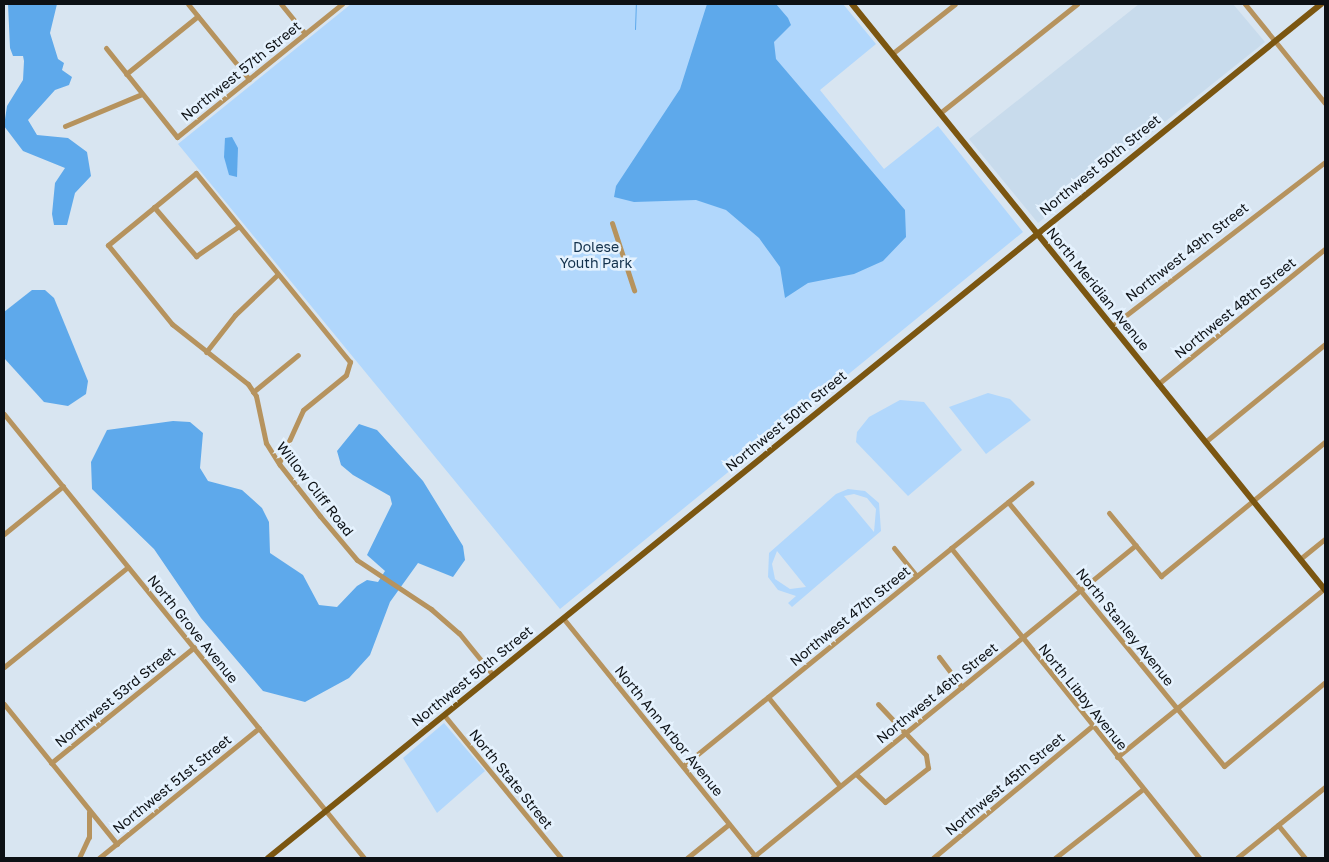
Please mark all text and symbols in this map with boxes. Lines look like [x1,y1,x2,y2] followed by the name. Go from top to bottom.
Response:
[178,17,304,125] street label: Northwest 57th Street
[1036,111,1164,219] street label: Northwest 50th Street
[1122,199,1252,305] street label: Northwest 49th Street
[1043,224,1153,354] street label: North Meridian Avenue
[560,239,632,272] park label: Dolese Youth Park
[1171,254,1299,362] street label: Northwest 48th Street
[722,367,850,475] street label: Northwest 50th Street
[273,439,357,539] street label: Willow Cliff Road
[787,562,913,670] street label: Northwest 47th Street
[1072,565,1178,689] street label: North Stanley Avenue
[144,571,242,687] street label: North Grove Avenue
[408,622,536,730] street label: Northwest 50th Street
[873,639,1001,747] street label: Northwest 46th Street
[1035,640,1131,754] street label: North Libby Avenue
[51,643,179,751] street label: Northwest 53rd Street
[611,662,727,800] street label: North Ann Arbor Avenue
[466,726,556,832] street label: North State Street
[942,729,1068,839] street label: Northwest 45th Street
[109,731,235,837] street label: Northwest 51st Street

